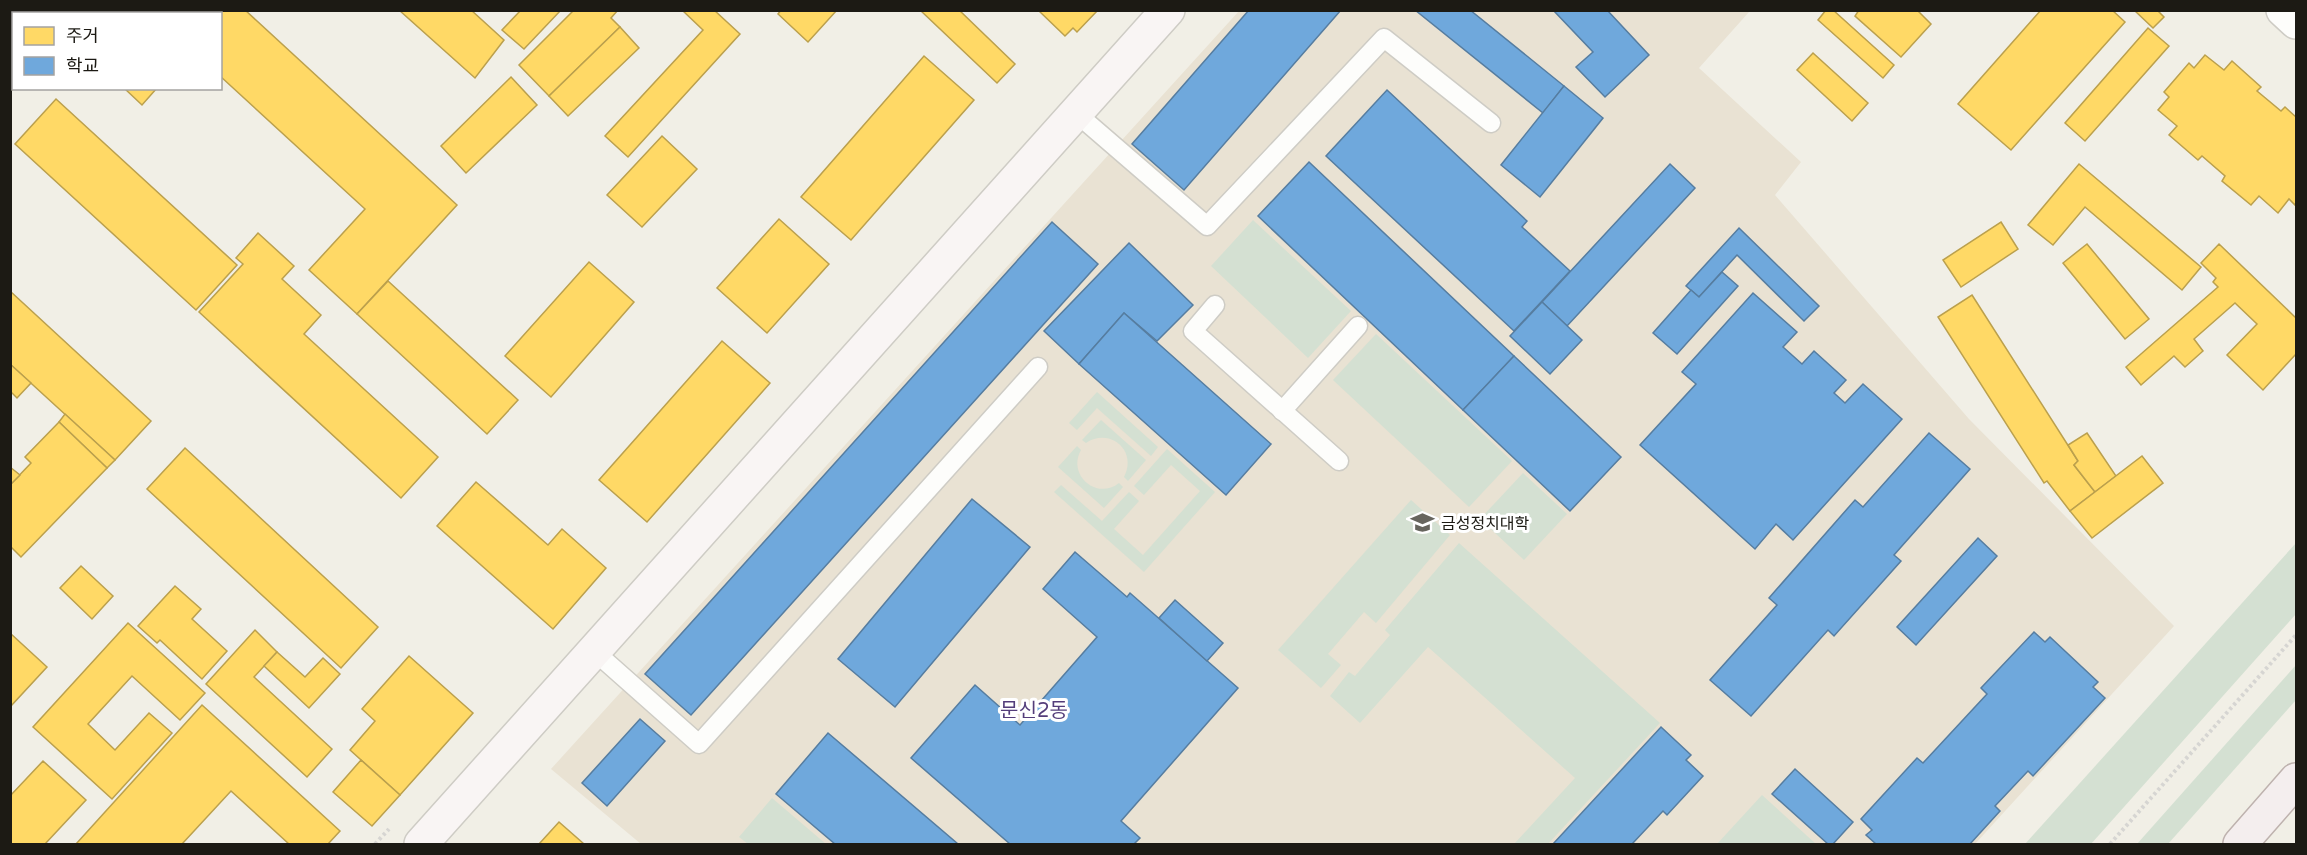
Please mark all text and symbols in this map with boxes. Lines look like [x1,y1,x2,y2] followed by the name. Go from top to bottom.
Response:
[12,12,222,90] legend
[66,25,99,47] text: 주거
[66,55,99,77] text: 학교
[1410,510,1436,536] school or university icon: 금성정치대학
[1441,514,1530,534] place label: 금성정치대학
[1000,699,1068,723] district label: 문신2동

